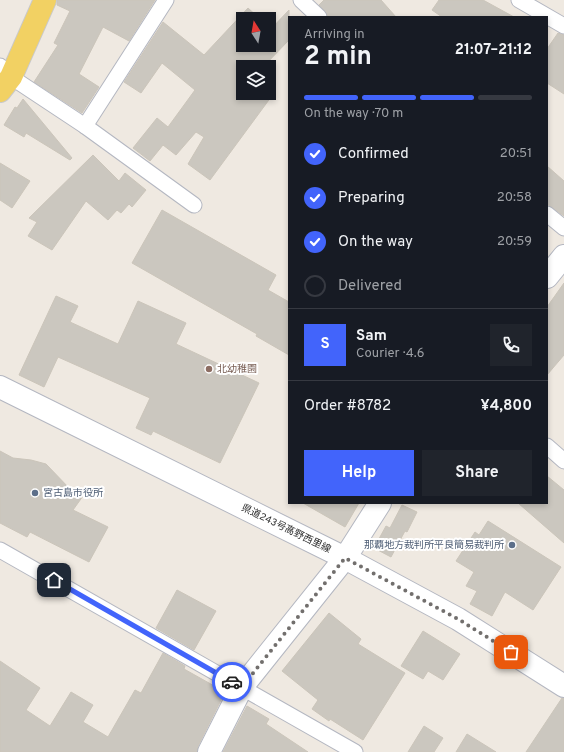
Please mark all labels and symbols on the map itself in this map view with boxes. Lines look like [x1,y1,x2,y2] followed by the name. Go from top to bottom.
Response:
[236,12,276,52] north arrow
[217,363,257,376] place label: 北幼稚園
[204,364,214,374] marker: 北幼稚園
[43,487,103,500] place label: 宮古島市役所
[30,488,40,498] marker: 宮古島市役所
[239,502,333,556] street label: 県道243号高野西里線
[364,539,504,552] place label: 那覇地方裁判所平良簡易裁判所
[507,540,517,550] marker: 那覇地方裁判所平良簡易裁判所
[37,563,71,597] pin
[494,635,528,669] pin
[212,662,252,702] courier

